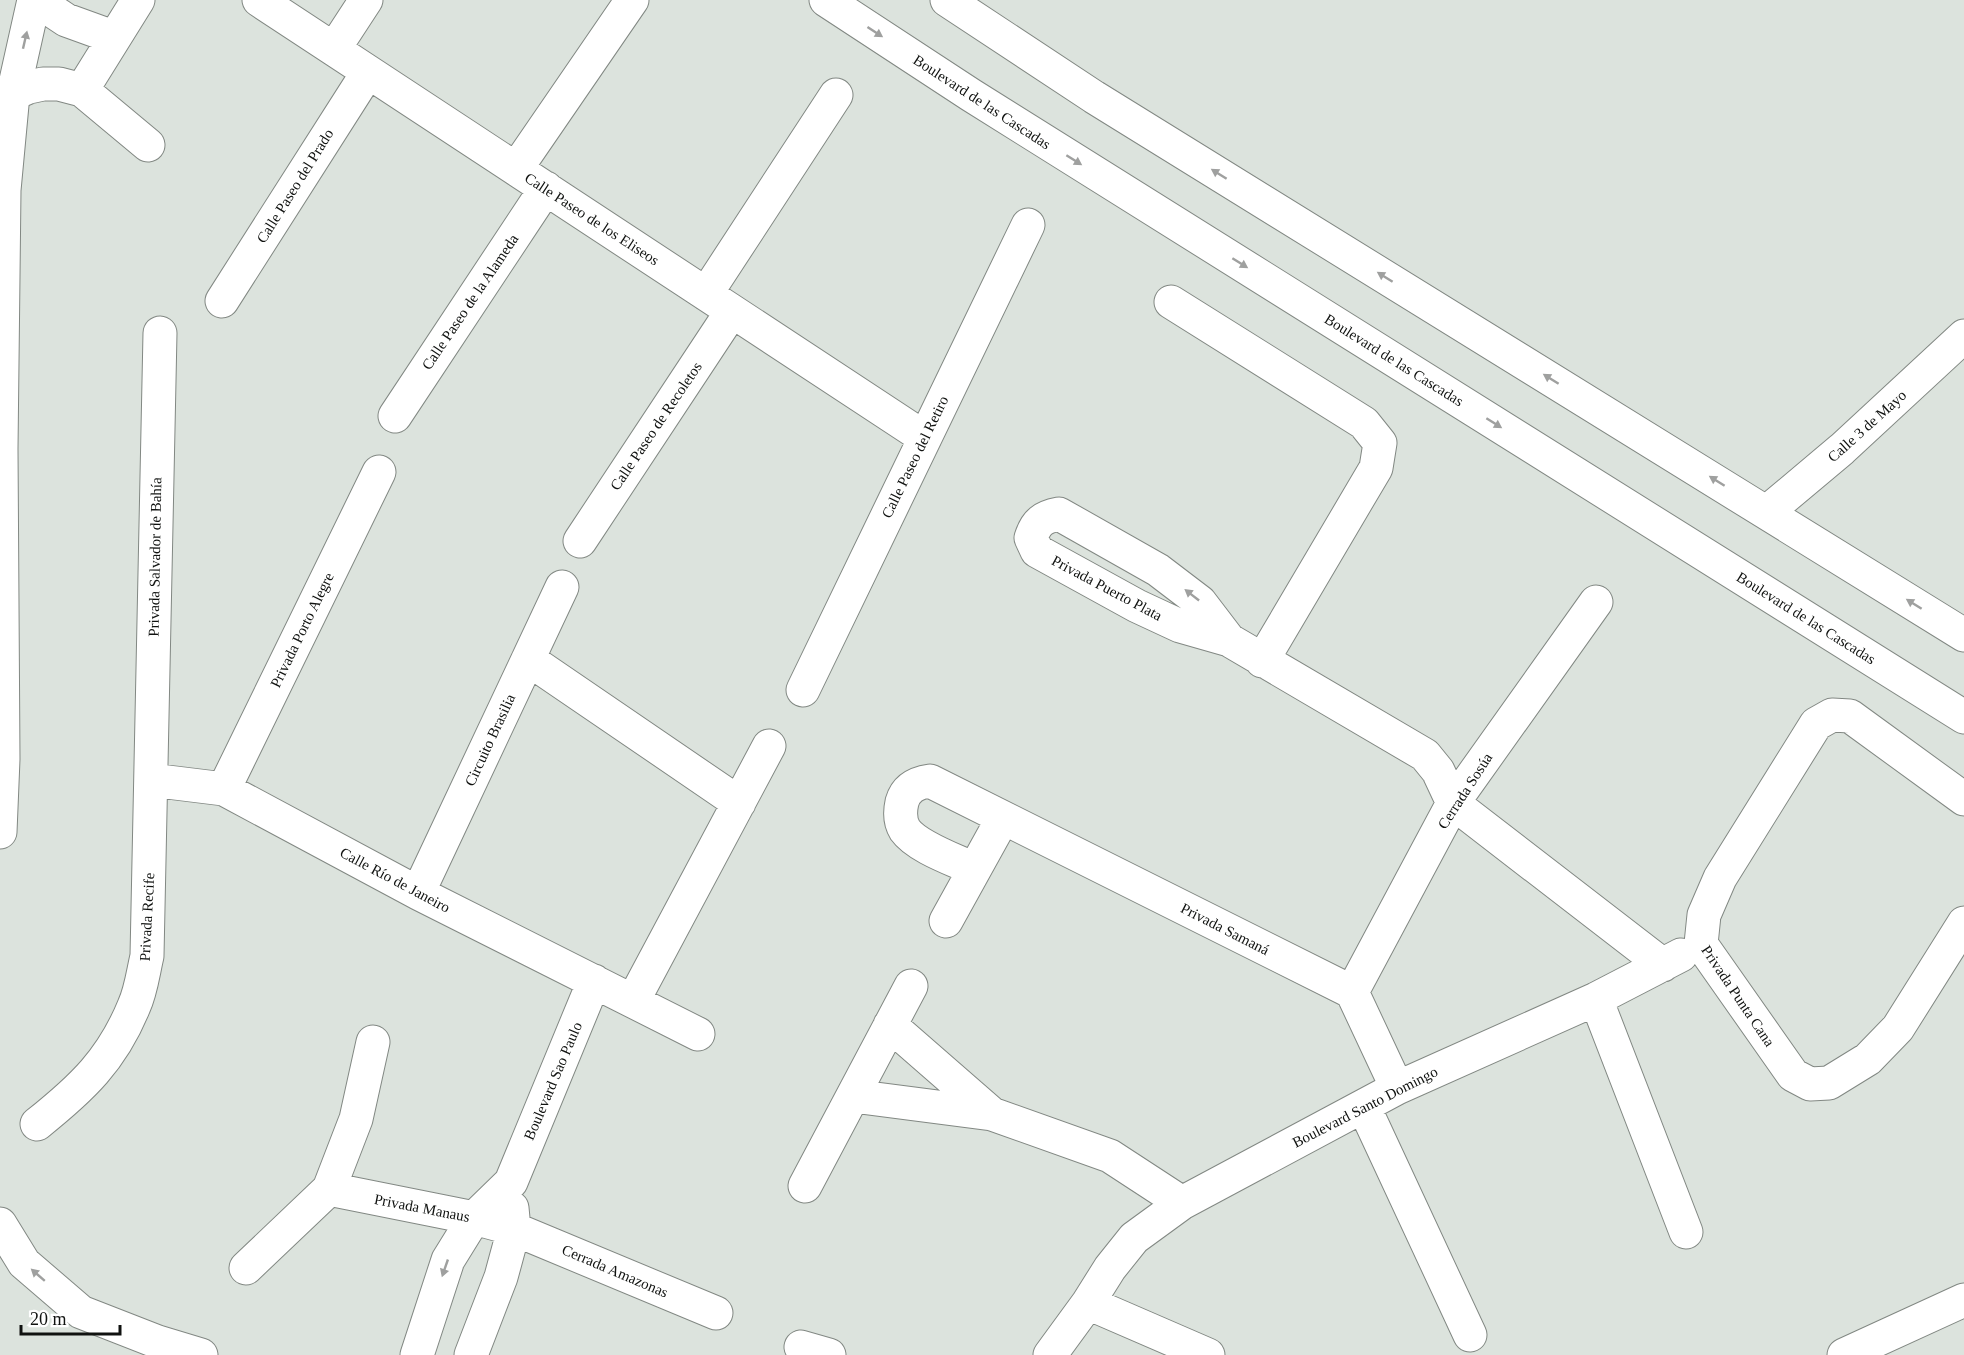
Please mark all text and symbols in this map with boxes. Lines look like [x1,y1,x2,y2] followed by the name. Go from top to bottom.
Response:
[866,26,882,38] one-way arrow
[21,30,30,49] one-way arrow
[910,52,1054,152] street label: Boulevard de las Cascadas
[253,126,337,246] street label: Calle Paseo del Prado
[1066,154,1082,165] one-way arrow
[1211,169,1227,180] one-way arrow
[522,170,662,268] street label: Calle Paseo de los Eliseos
[419,231,522,373] street label: Calle Paseo de la Alameda
[1231,258,1248,269] one-way arrow
[1377,271,1393,282] one-way arrow
[1322,311,1466,409] street label: Boulevard de las Cascadas
[607,359,705,493] street label: Calle Paseo de Recoletos
[1543,373,1559,384] one-way arrow
[1825,387,1909,465] street label: Calle 3 de Mayo
[879,393,951,521] street label: Calle Paseo del Retiro
[1486,417,1502,428] one-way arrow
[1709,476,1725,487] one-way arrow
[146,477,164,637] street label: Privada Salvador de Bahía
[1049,552,1165,624] street label: Privada Puerto Plata
[1734,569,1878,667] street label: Boulevard de las Cascadas
[267,570,337,690] street label: Privada Porto Alegre
[1184,590,1199,602] one-way arrow
[1906,599,1922,610] one-way arrow
[462,691,518,789] street label: Circuito Brasilia
[1435,750,1496,832] street label: Cerrada Sosúa
[337,844,453,916] street label: Calle Río de Janeiro
[137,872,157,962] street label: Privada Recife
[1178,900,1272,958] street label: Privada Samaná
[1698,942,1778,1050] street label: Privada Punta Cana
[521,1020,585,1142] street label: Boulevard Sao Paulo
[1290,1063,1440,1151] street label: Boulevard Santo Domingo
[373,1191,471,1225] street label: Privada Manaus
[560,1241,671,1301] street label: Cerrada Amazonas
[440,1259,450,1277] one-way arrow
[31,1269,46,1282] one-way arrow
[21,1298,120,1336] scale bar
[30,1309,67,1329] text: 20 m

